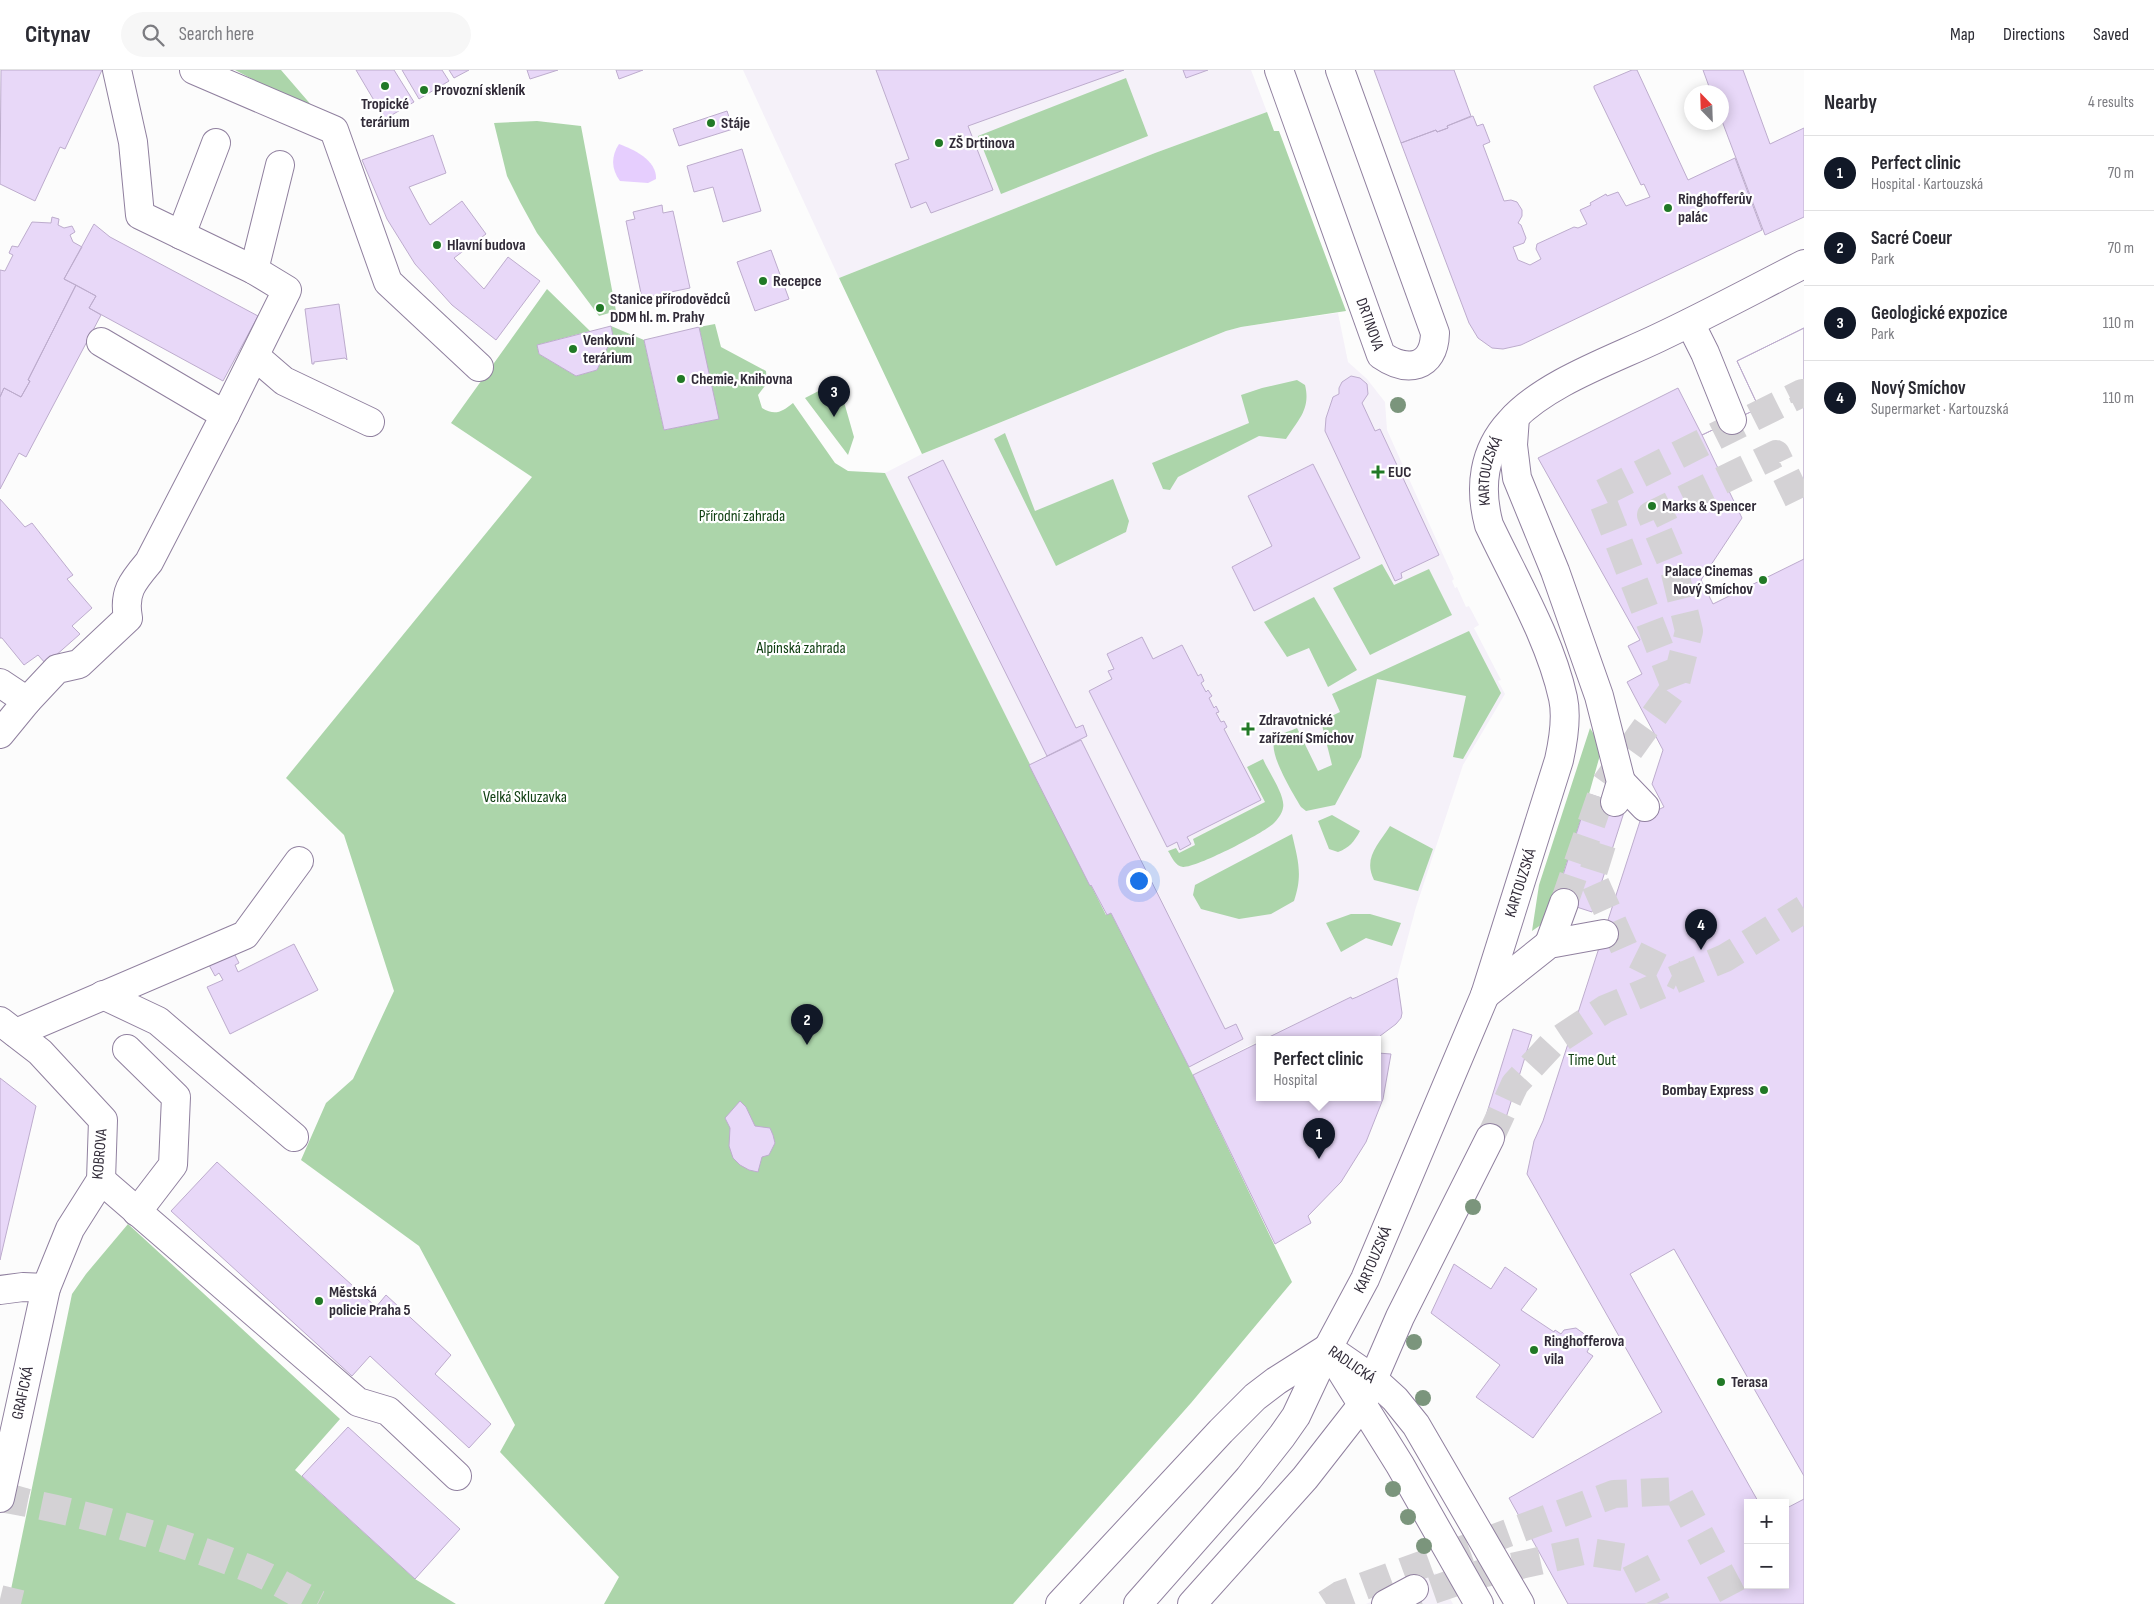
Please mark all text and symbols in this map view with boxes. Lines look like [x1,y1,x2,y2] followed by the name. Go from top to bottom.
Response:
[121,12,471,57] search box
[25,20,91,49] text: Citynav
[139,21,167,49] icon: search
[179,23,254,46] text: Search here
[1950,24,1975,45] text: Map
[2003,24,2065,45] text: Directions
[2093,24,2129,45] text: Saved
[379,80,391,92] marker: Tropické terárium
[434,81,526,100] place label: Provozní skleník
[418,84,430,96] marker: Provozní skleník
[1684,85,1729,130] north arrow
[1824,90,1877,115] text: Nearby
[2088,93,2134,112] text: 4 results
[360,95,410,132] place label: Tropické terárium
[721,114,750,133] place label: Stáje
[705,117,717,129] marker: Stáje
[949,134,1015,153] place label: ZŠ Drtinova
[933,137,945,149] marker: ZŠ Drtinova
[1871,152,1961,175] text: Perfect clinic
[1837,164,1843,183] text: 1
[2108,164,2134,183] text: 70 m
[1871,175,1983,194] text: Hospital · Kartouzská
[1678,190,1753,227] place label: Ringhofferův palác
[1662,202,1674,214] marker: Ringhofferův palác
[1871,227,1952,250] text: Sacré Coeur
[447,236,526,255] place label: Hlavní budova
[431,239,443,251] marker: Hlavní budova
[1836,239,1844,258] text: 2
[2108,239,2134,258] text: 70 m
[1871,250,1894,269] text: Park
[773,272,822,291] place label: Recepce
[757,275,769,287] marker: Recepce
[610,290,730,327] place label: Stanice přírodovědců DDM hl. m. Prahy
[1352,295,1388,353] street label: DRTINOVA
[594,302,606,314] marker: Stanice přírodovědců DDM hl. m. Prahy
[1871,302,2008,325] text: Geologické expozice
[1836,314,1844,333] text: 3
[2103,314,2134,333] text: 110 m
[1871,325,1894,344] text: Park
[583,331,635,368] place label: Venkovní terárium
[567,343,579,355] marker: Venkovní terárium
[691,370,793,389] place label: Chemie, Knihovna
[675,373,687,385] marker: Chemie, Knihovna
[818,376,850,417] pin: 3
[1871,377,1966,400] text: Nový Smíchov
[1836,389,1844,408] text: 4
[2103,389,2134,408] text: 110 m
[1871,400,2009,419] text: Supermarket · Kartouzská
[1474,433,1506,507] street label: KARTOUZSKÁ
[1388,463,1412,482] place label: EUC
[1372,466,1384,478] marker: EUC
[1662,497,1756,516] place label: Marks & Spencer
[1646,500,1658,512] marker: Marks & Spencer
[699,507,785,526] park label: Přírodní zahrada
[1665,562,1753,599] place label: Palace Cinemas Nový Smíchov
[1757,574,1769,586] marker: Palace Cinemas Nový Smíchov
[755,639,846,658] park label: Alpínská zahrada
[1259,711,1354,748] place label: Zdravotnické zařízení Smíchov
[1241,722,1255,736] marker: Zdravotnické zařízení Smíchov
[483,788,567,807] park label: Velká Skluzavka
[1501,846,1540,920] street label: KARTOUZSKÁ
[1126,868,1152,894] your location
[1685,909,1717,950] pin: 4
[791,1004,823,1045] pin: 2
[1256,1036,1381,1101] popup
[1273,1048,1364,1071] text: Perfect clinic
[1568,1051,1616,1070] park label: Time Out
[1273,1071,1318,1090] text: Hospital
[1662,1081,1754,1100] place label: Bombay Express
[1758,1084,1770,1096] marker: Bombay Express
[1303,1118,1335,1159] pin: 1
[88,1128,112,1180] street label: KOBROVA
[1350,1223,1396,1296] street label: KARTOUZSKÁ
[329,1283,411,1320] place label: Městská policie Praha 5
[313,1295,325,1307] marker: Městská policie Praha 5
[1544,1332,1624,1369] place label: Ringhofferova vila
[1325,1342,1379,1387] street label: RADLICKÁ
[1528,1344,1540,1356] marker: Ringhofferova vila
[8,1365,38,1421] street label: GRAFICKÁ
[1731,1373,1768,1392] place label: Terasa
[1715,1376,1727,1388] marker: Terasa
[1744,1499,1789,1589] map controls
[1744,1499,1789,1544] button: +
[1744,1544,1789,1589] button: −

